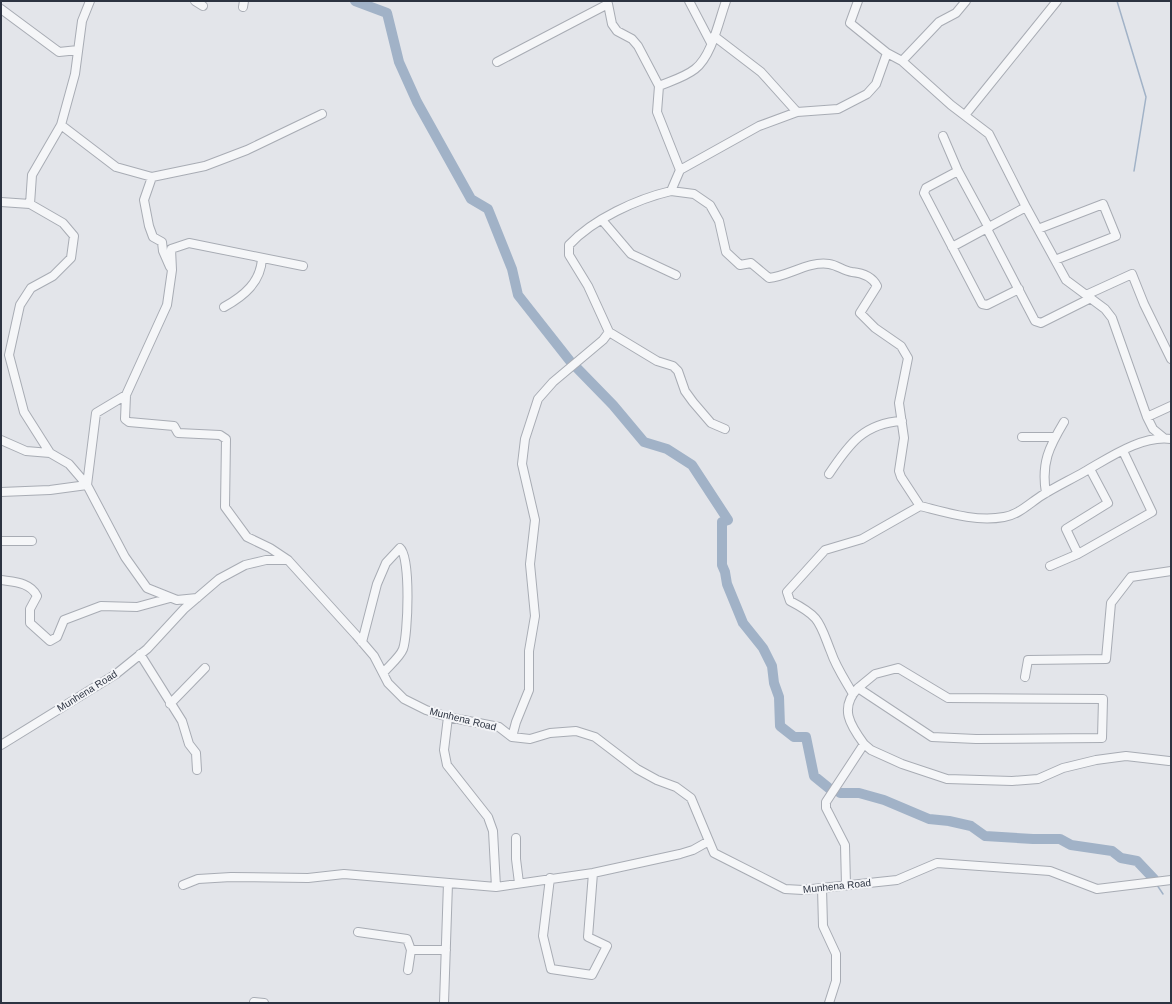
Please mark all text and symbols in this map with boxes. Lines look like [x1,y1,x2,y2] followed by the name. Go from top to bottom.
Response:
[55,668,119,714] street label: Munhena Road
[428,705,498,733] street label: Munhena Road
[802,877,872,895] street label: Munhena Road

